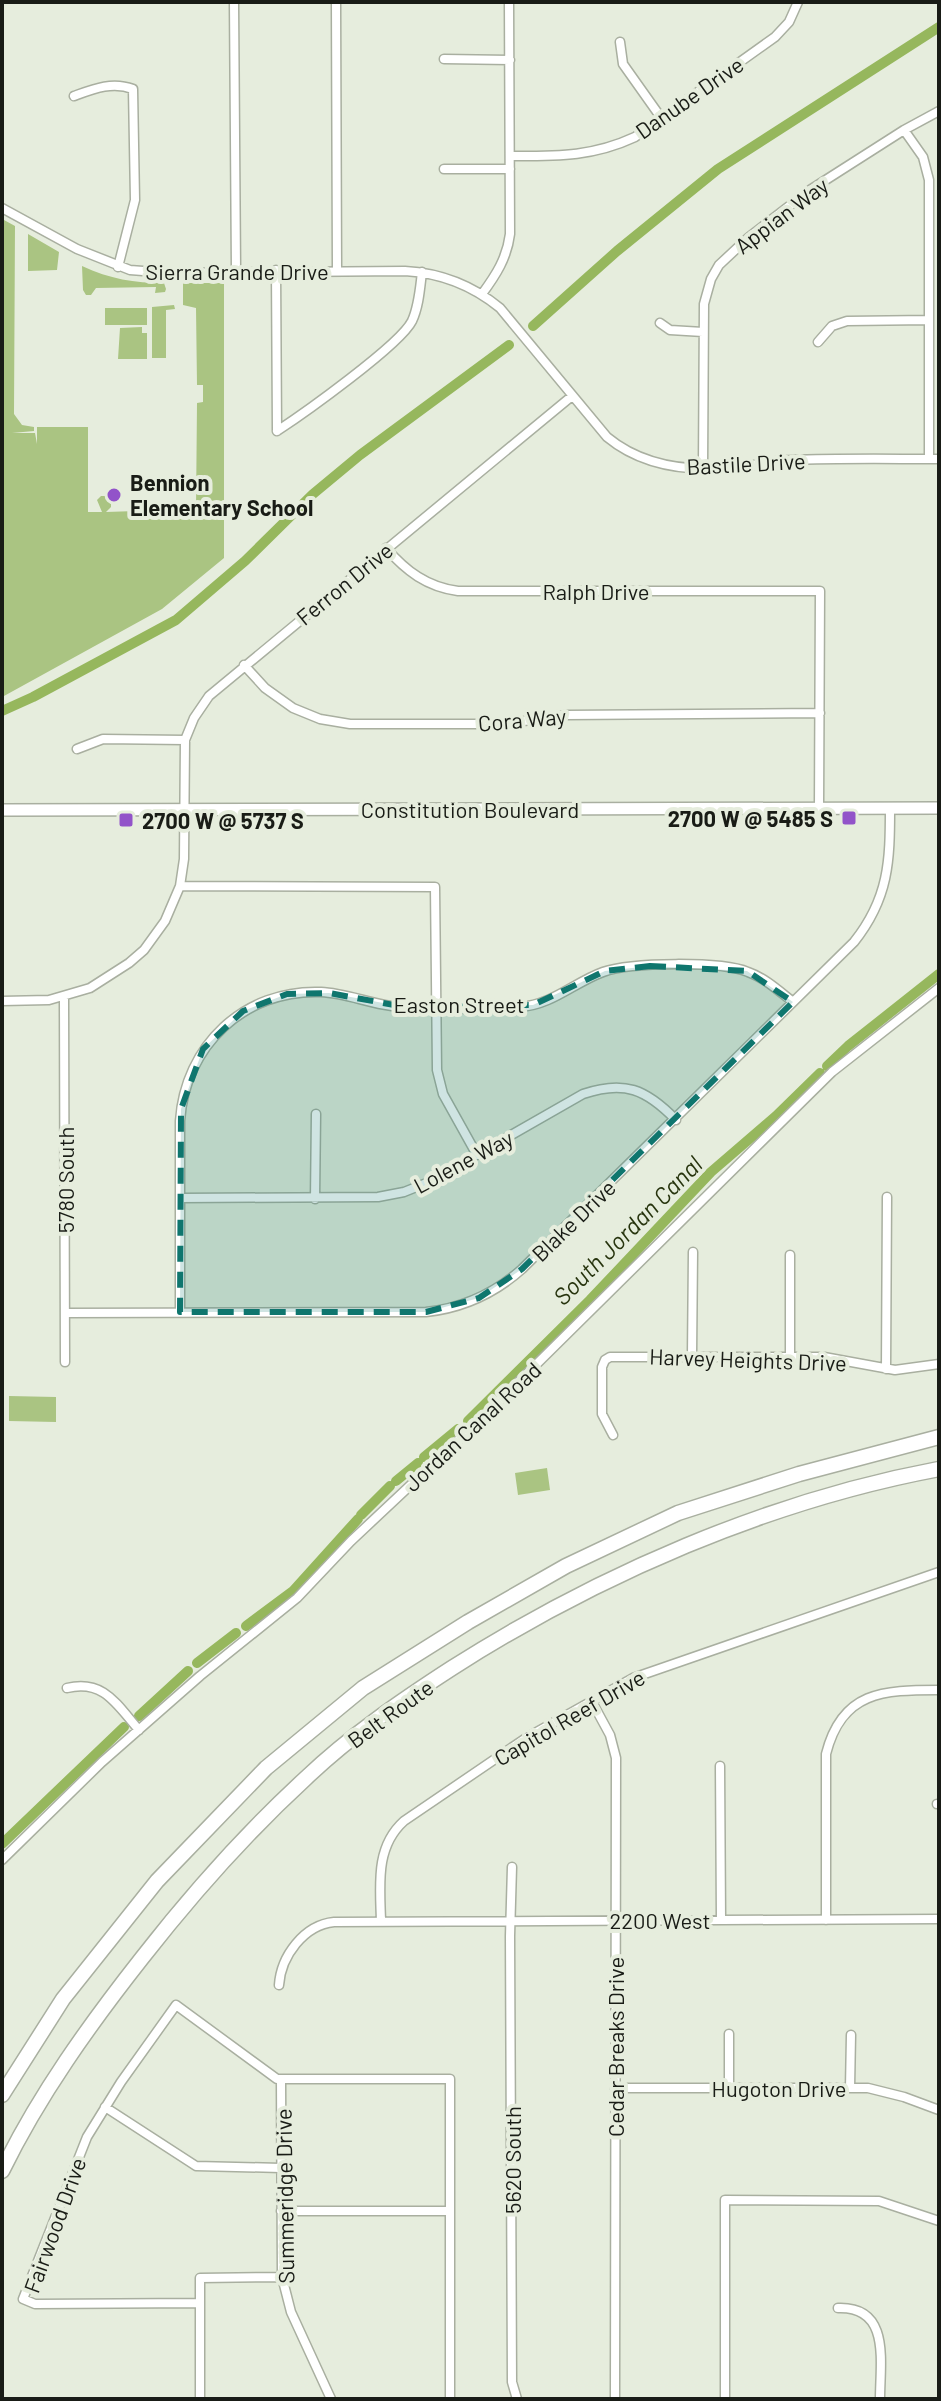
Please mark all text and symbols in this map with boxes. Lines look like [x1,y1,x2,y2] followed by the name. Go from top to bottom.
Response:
[630,50,748,144] street label: Danube Drive
[729,171,833,259] street label: Appian Way
[145,258,329,284] street label: Sierra Grande Drive
[686,447,806,479] street label: Bastile Drive
[130,469,313,520] place label: Bennion Elementary School
[105,486,123,504] marker: Bennion Elementary School
[291,536,397,630] street label: Ferron Drive
[542,578,650,604] street label: Ralph Drive
[477,702,567,736] street label: Cora Way
[361,796,579,822] street label: Constitution Boulevard
[668,805,833,831] place label: 2700 W @ 5485 S
[142,807,304,833] place label: 2700 W @ 5737 S
[840,809,858,827] marker: 2700 W @ 5485 S
[117,811,135,829] marker: 2700 W @ 5737 S
[393,991,525,1017] street label: Easton Street
[409,1124,517,1198] street label: Lolene Way
[52,1127,78,1233] street label: 5780 South
[546,1149,708,1311] water label: South Jordan Canal
[526,1174,620,1266] street label: Blake Drive
[649,1343,847,1375] street label: Harvey Heights Drive
[398,1356,546,1496] street label: Jordan Canal Road
[489,1663,649,1771] street label: Capitol Reef Drive
[342,1673,438,1753] street label: Belt Route
[609,1907,711,1933] street label: 2200 West
[602,1957,628,2137] street label: Cedar Breaks Drive
[712,2075,846,2101] street label: Hugoton Drive
[499,2106,525,2214] street label: 5620 South
[269,2108,299,2284] street label: Summeridge Drive
[17,2154,91,2296] street label: Fairwood Drive

